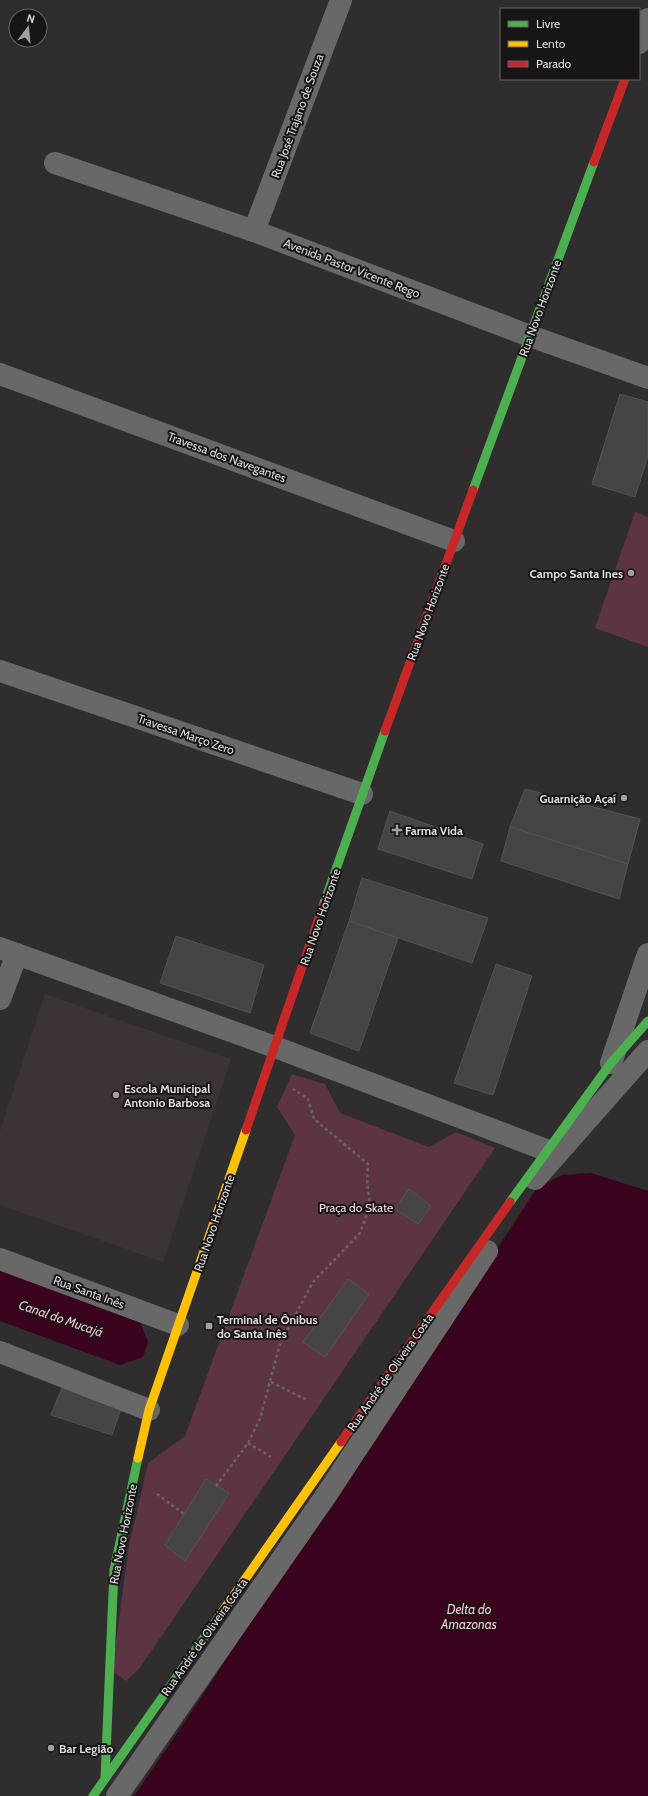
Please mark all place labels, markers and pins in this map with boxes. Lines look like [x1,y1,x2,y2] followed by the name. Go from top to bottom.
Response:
[529,566,623,581] place label: Campo Santa Ines
[626,568,636,578] marker: Campo Santa Ines
[539,791,616,806] place label: Guarnição Açaí
[619,793,629,803] marker: Guarnição Açaí
[405,823,463,838] place label: Farma Vida
[392,825,402,835] marker: Farma Vida
[124,1081,210,1110] place label: Escola Municipal Antonio Barbosa
[111,1090,121,1100] marker: Escola Municipal Antonio Barbosa
[217,1312,318,1341] place label: Terminal de Ônibus do Santa Inês
[204,1321,214,1331] marker: Terminal de Ônibus do Santa Inês
[59,1741,113,1756] place label: Bar Legião
[46,1743,56,1753] marker: Bar Legião

